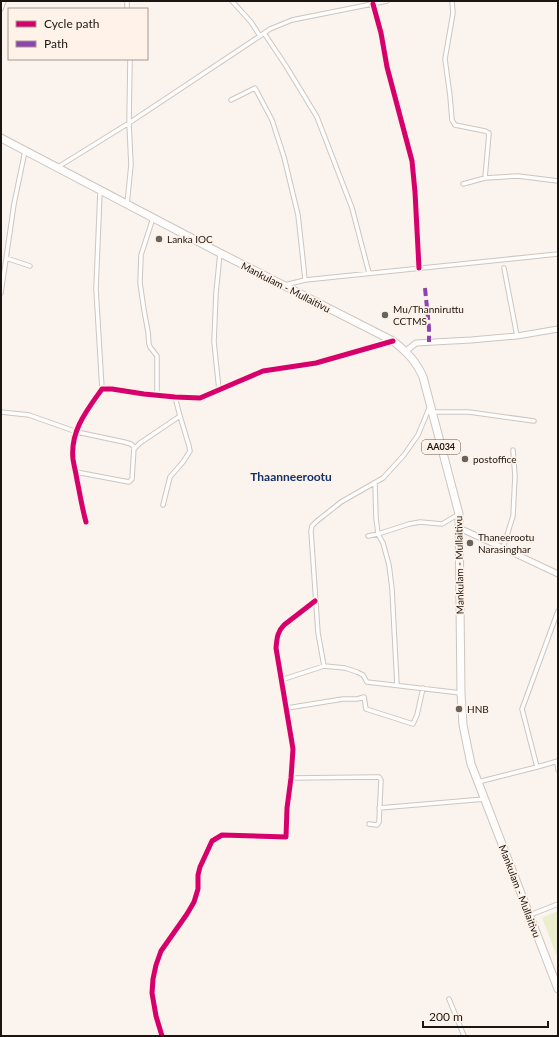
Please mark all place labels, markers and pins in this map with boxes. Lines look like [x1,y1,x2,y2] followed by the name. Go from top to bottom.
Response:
[167,233,213,245] place label: Lanka IOC
[154,234,164,244] marker: Lanka IOC
[393,303,464,327] place label: Mu/Thanniruttu CCTMS
[380,310,390,320] marker: Mu/Thanniruttu CCTMS
[473,453,517,465] place label: postoffice
[460,454,470,464] marker: postoffice
[478,531,534,555] place label: Thaneerootu Narasinghar
[465,538,475,548] marker: Thaneerootu Narasinghar
[467,703,489,715] place label: HNB
[454,704,464,714] marker: HNB

